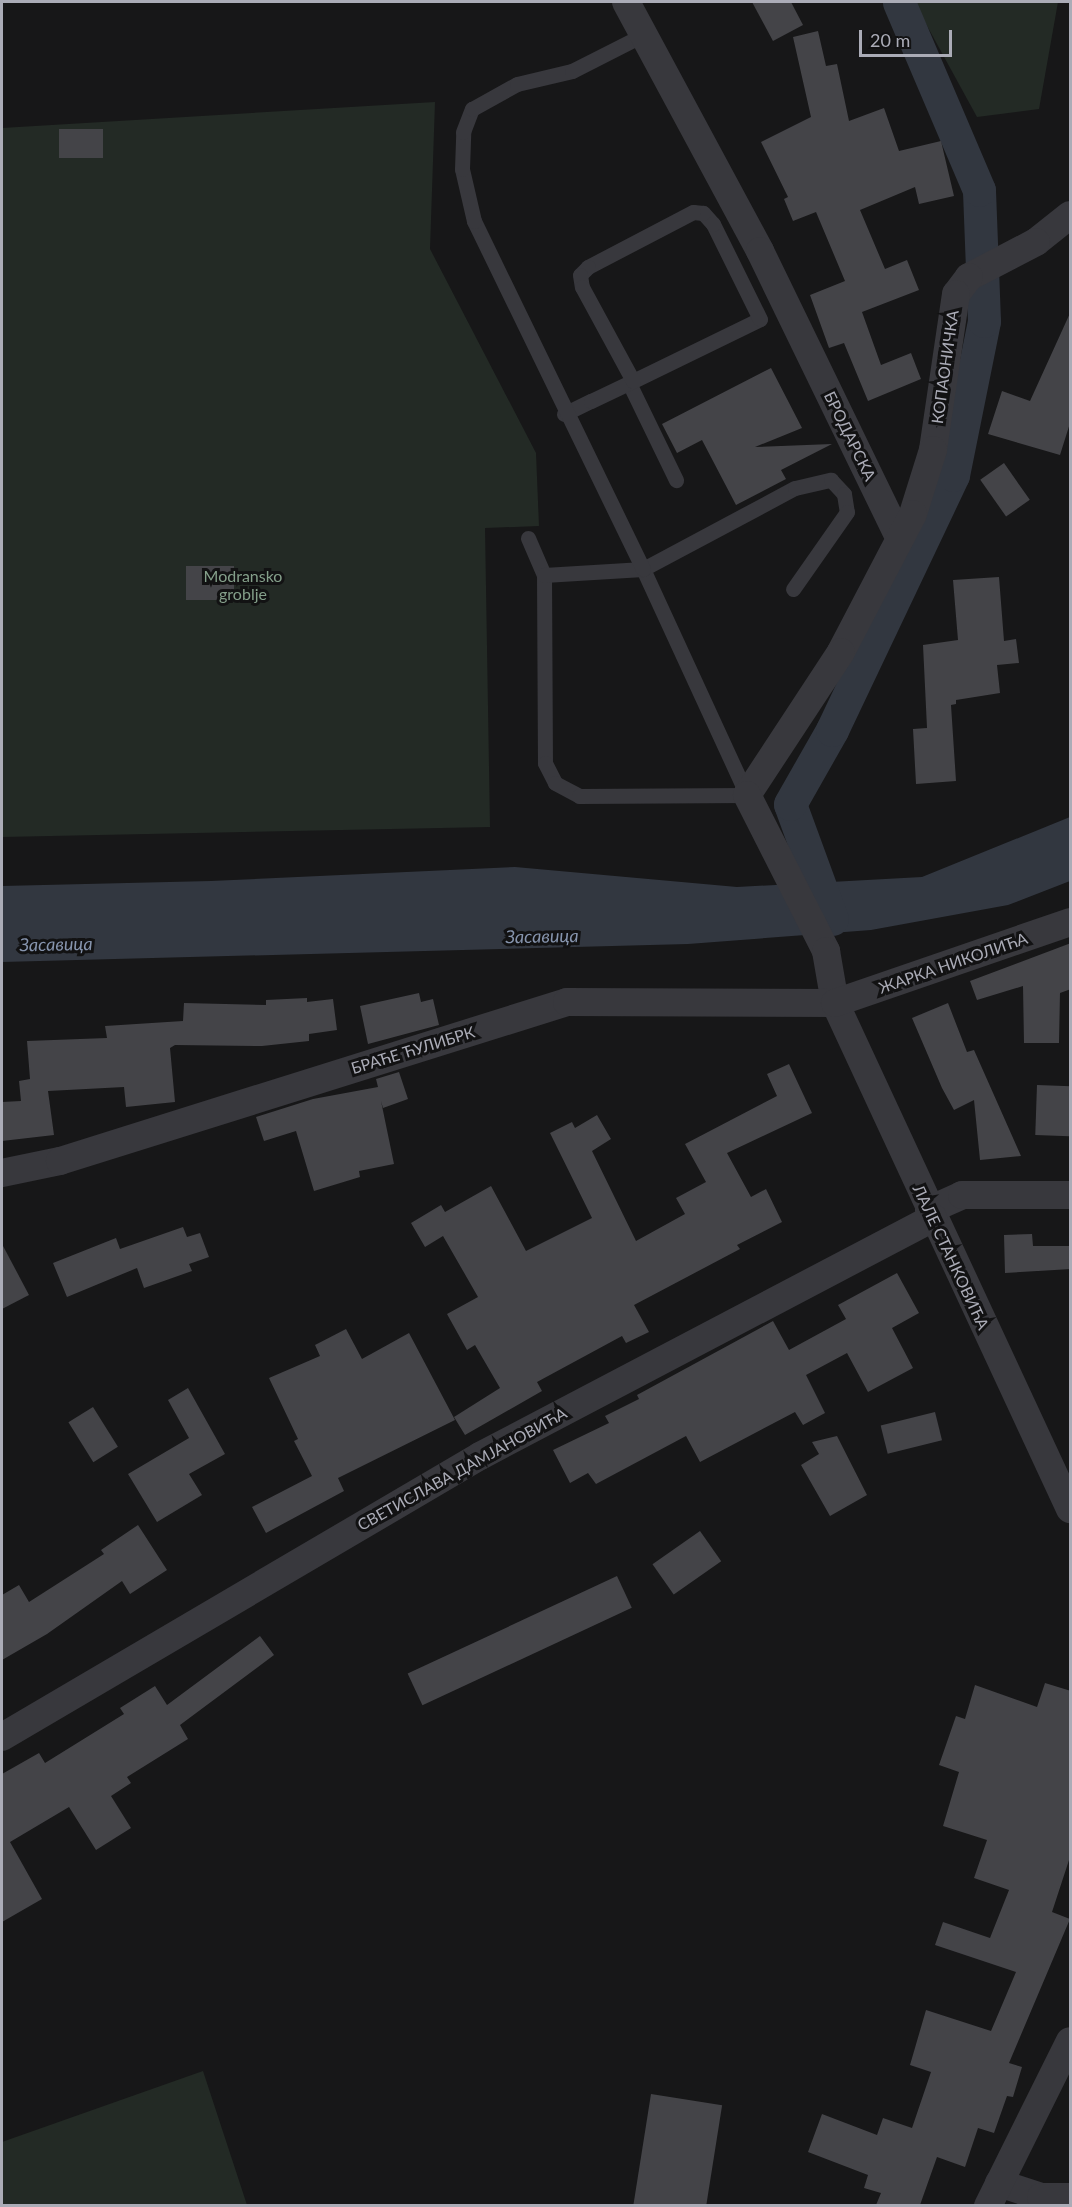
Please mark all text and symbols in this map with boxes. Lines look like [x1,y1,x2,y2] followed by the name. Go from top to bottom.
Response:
[862,18,955,56] scale bar
[870,29,910,51] text: 20 m
[928,309,962,425] street label: КОПАОНИЧКА
[820,388,880,484] street label: БРОДАРСКА
[204,566,282,604] park label: Modransko groblje
[505,925,579,947] water label: Засавица
[876,928,1030,998] street label: ЖАРКА НИКОЛИЋА
[19,933,93,955] water label: Засавица
[349,1022,477,1078] street label: БРАЋЕ ЋУЛИБРК
[909,1181,993,1333] street label: ЛАЛЕ СТАНКОВИЋА
[354,1403,570,1535] street label: СВЕТИСЛАВА ДАМЈАНОВИЋА

